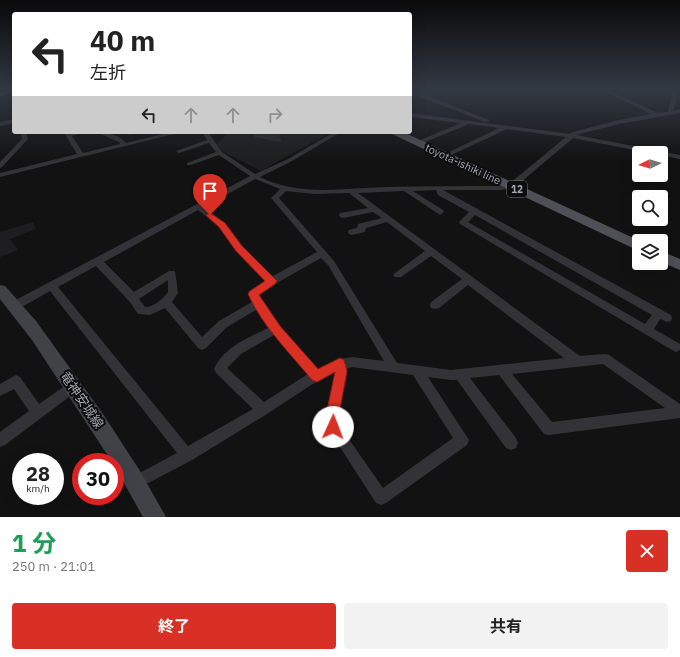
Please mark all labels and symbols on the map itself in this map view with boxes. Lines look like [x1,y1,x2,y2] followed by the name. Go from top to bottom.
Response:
[423,140,503,188] street label: toyota-ishiki line
[632,146,668,182] north arrow
[193,174,227,215] pin
[507,181,527,197] road number: 12
[57,368,107,432] street label: 竜神安城線
[312,406,354,448] position arrow
[72,453,124,505] speed limit sign: 30

